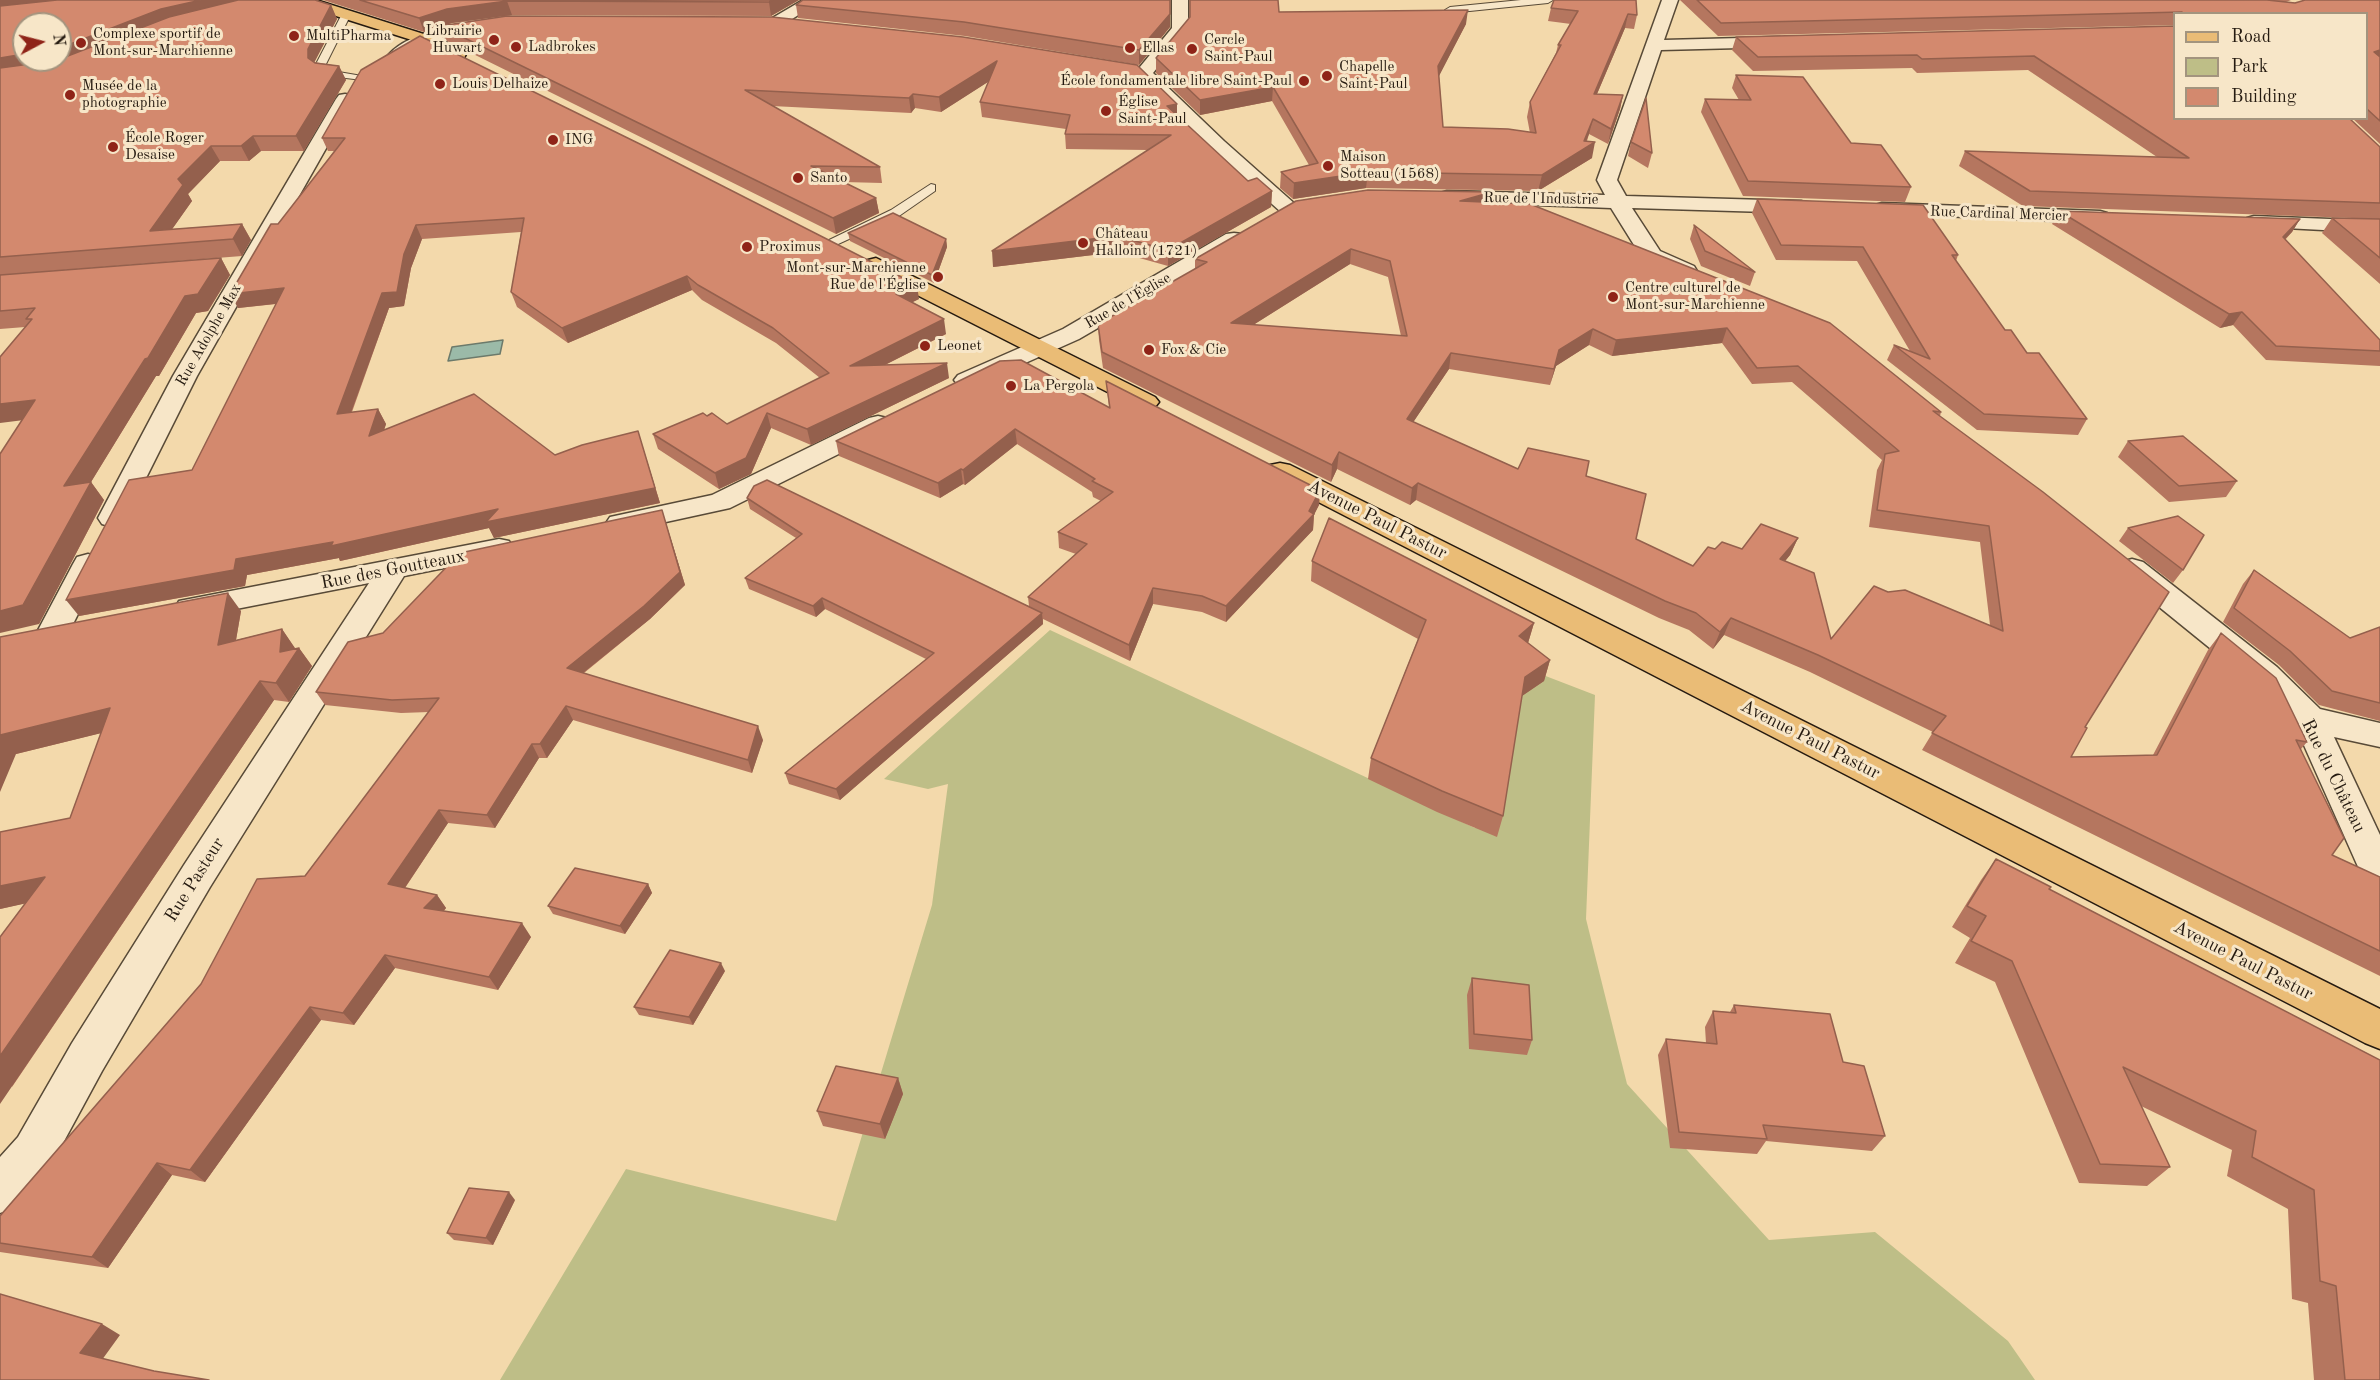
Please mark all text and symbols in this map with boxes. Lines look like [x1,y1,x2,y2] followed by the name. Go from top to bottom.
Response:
[12,12,72,72] north arrow
[2173,12,2368,120] legend
[426,22,482,57] place label: Librairie Huwart
[93,25,233,60] place label: Complexe sportif de Mont-sur-Marchienne
[306,27,391,45] place label: MultiPharma
[2231,28,2271,46] text: Road
[287,29,301,43] marker: MultiPharma
[1204,31,1273,66] place label: Cercle Saint-Paul
[49,33,67,47] text: N
[487,33,501,47] marker: Librairie Huwart
[74,36,88,50] marker: Complexe sportif de Mont-sur-Marchienne
[528,38,596,56] place label: Ladbrokes
[1142,39,1174,57] place label: Ellas
[509,40,523,54] marker: Ladbrokes
[1123,41,1137,55] marker: Ellas
[1185,42,1199,56] marker: Cercle Saint-Paul
[1339,58,1408,93] place label: Chapelle Saint-Paul
[2231,58,2268,76] text: Park
[1320,69,1334,83] marker: Chapelle Saint-Paul
[1060,72,1292,90] place label: École fondamentale libre Saint-Paul
[1297,74,1311,88] marker: École fondamentale libre Saint-Paul
[452,75,548,93] place label: Louis Delhaize
[82,77,167,112] place label: Musée de la photographie
[433,77,447,91] marker: Louis Delhaize
[63,88,77,102] marker: Musée de la photographie
[2231,88,2296,106] text: Building
[1118,93,1187,128] place label: Église Saint-Paul
[1099,104,1113,118] marker: Église Saint-Paul
[125,129,204,164] place label: École Roger Desaise
[565,131,593,149] place label: ING
[546,133,560,147] marker: ING
[106,140,120,154] marker: École Roger Desaise
[1340,148,1440,183] place label: Maison Sotteau (1568)
[1321,159,1335,173] marker: Maison Sotteau (1568)
[810,169,847,187] place label: Santo
[791,171,805,185] marker: Santo
[1483,189,1599,209] street label: Rue de l'Industrie
[1930,203,2068,225] street label: Rue Cardinal Mercier
[1095,225,1197,260] place label: Château Halloint (1721)
[1076,236,1090,250] marker: Château Halloint (1721)
[759,238,821,256] place label: Proximus
[740,240,754,254] marker: Proximus
[786,259,926,294] place label: Mont-sur-Marchienne Rue de l'Église
[1082,269,1174,333] street label: Rue de l'Église
[931,270,945,284] marker: Mont-sur-Marchienne Rue de l'Église
[1625,279,1765,314] place label: Centre culturel de Mont-sur-Marchienne
[172,281,246,389] street label: Rue Adolphe Max
[1606,290,1620,304] marker: Centre culturel de Mont-sur-Marchienne
[937,337,982,355] place label: Leonet
[918,339,932,353] marker: Leonet
[1161,341,1226,359] place label: Fox & Cie
[1142,343,1156,357] marker: Fox & Cie
[1023,377,1094,395] place label: La Pergola
[1004,379,1018,393] marker: La Pergola
[1304,476,1450,564] street label: Avenue Paul Pastur
[319,545,467,595] street label: Rue des Goutteaux
[1737,696,1883,784] street label: Avenue Paul Pastur
[2296,716,2370,836] street label: Rue du Château
[161,834,229,926] street label: Rue Pasteur
[2170,917,2316,1005] street label: Avenue Paul Pastur

